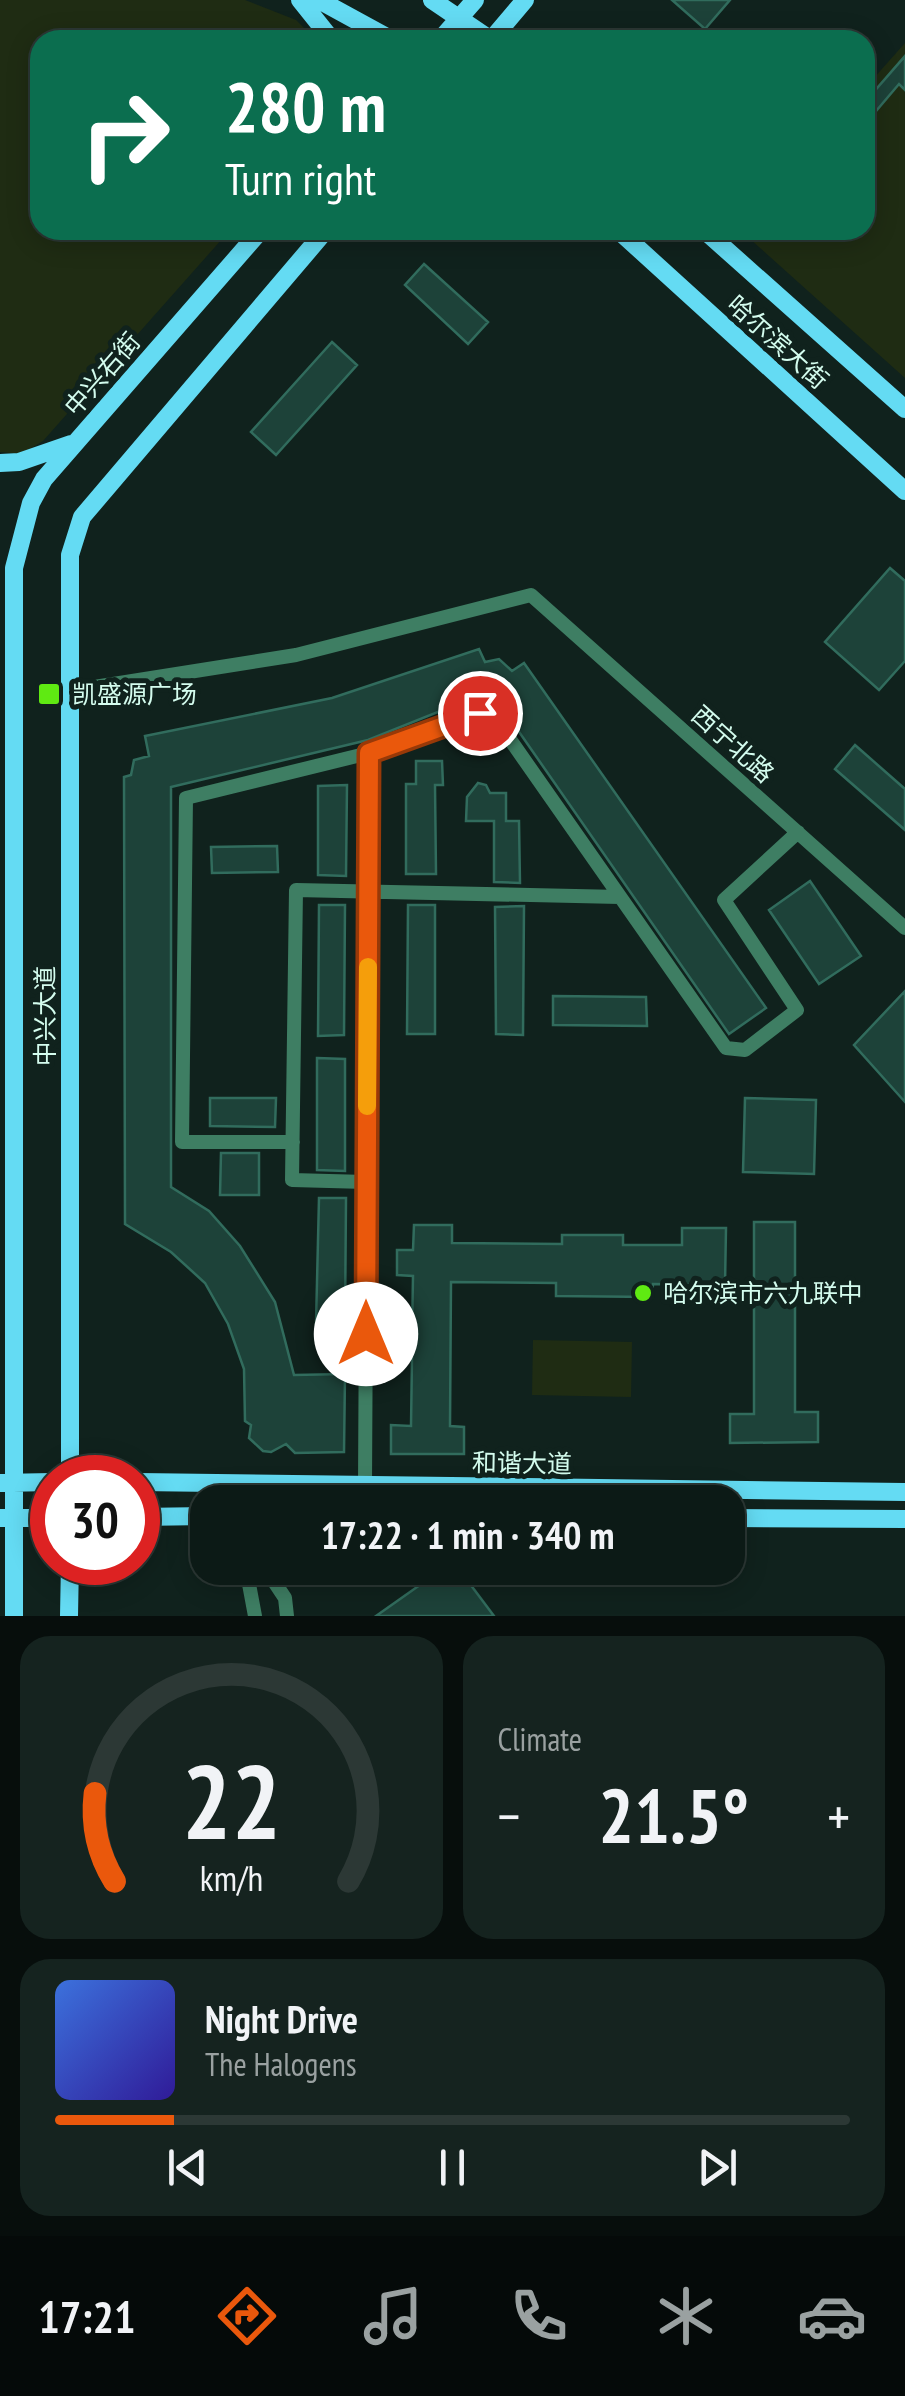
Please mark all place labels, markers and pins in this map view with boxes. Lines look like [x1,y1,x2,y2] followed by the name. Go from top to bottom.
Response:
[438,671,523,756] pin
[72,678,197,710] place label: 凯盛源广场
[36,681,62,707] marker: 凯盛源广场
[663,1277,863,1309] place label: 哈尔滨市六九联中
[632,1282,654,1304] marker: 哈尔滨市六九联中

